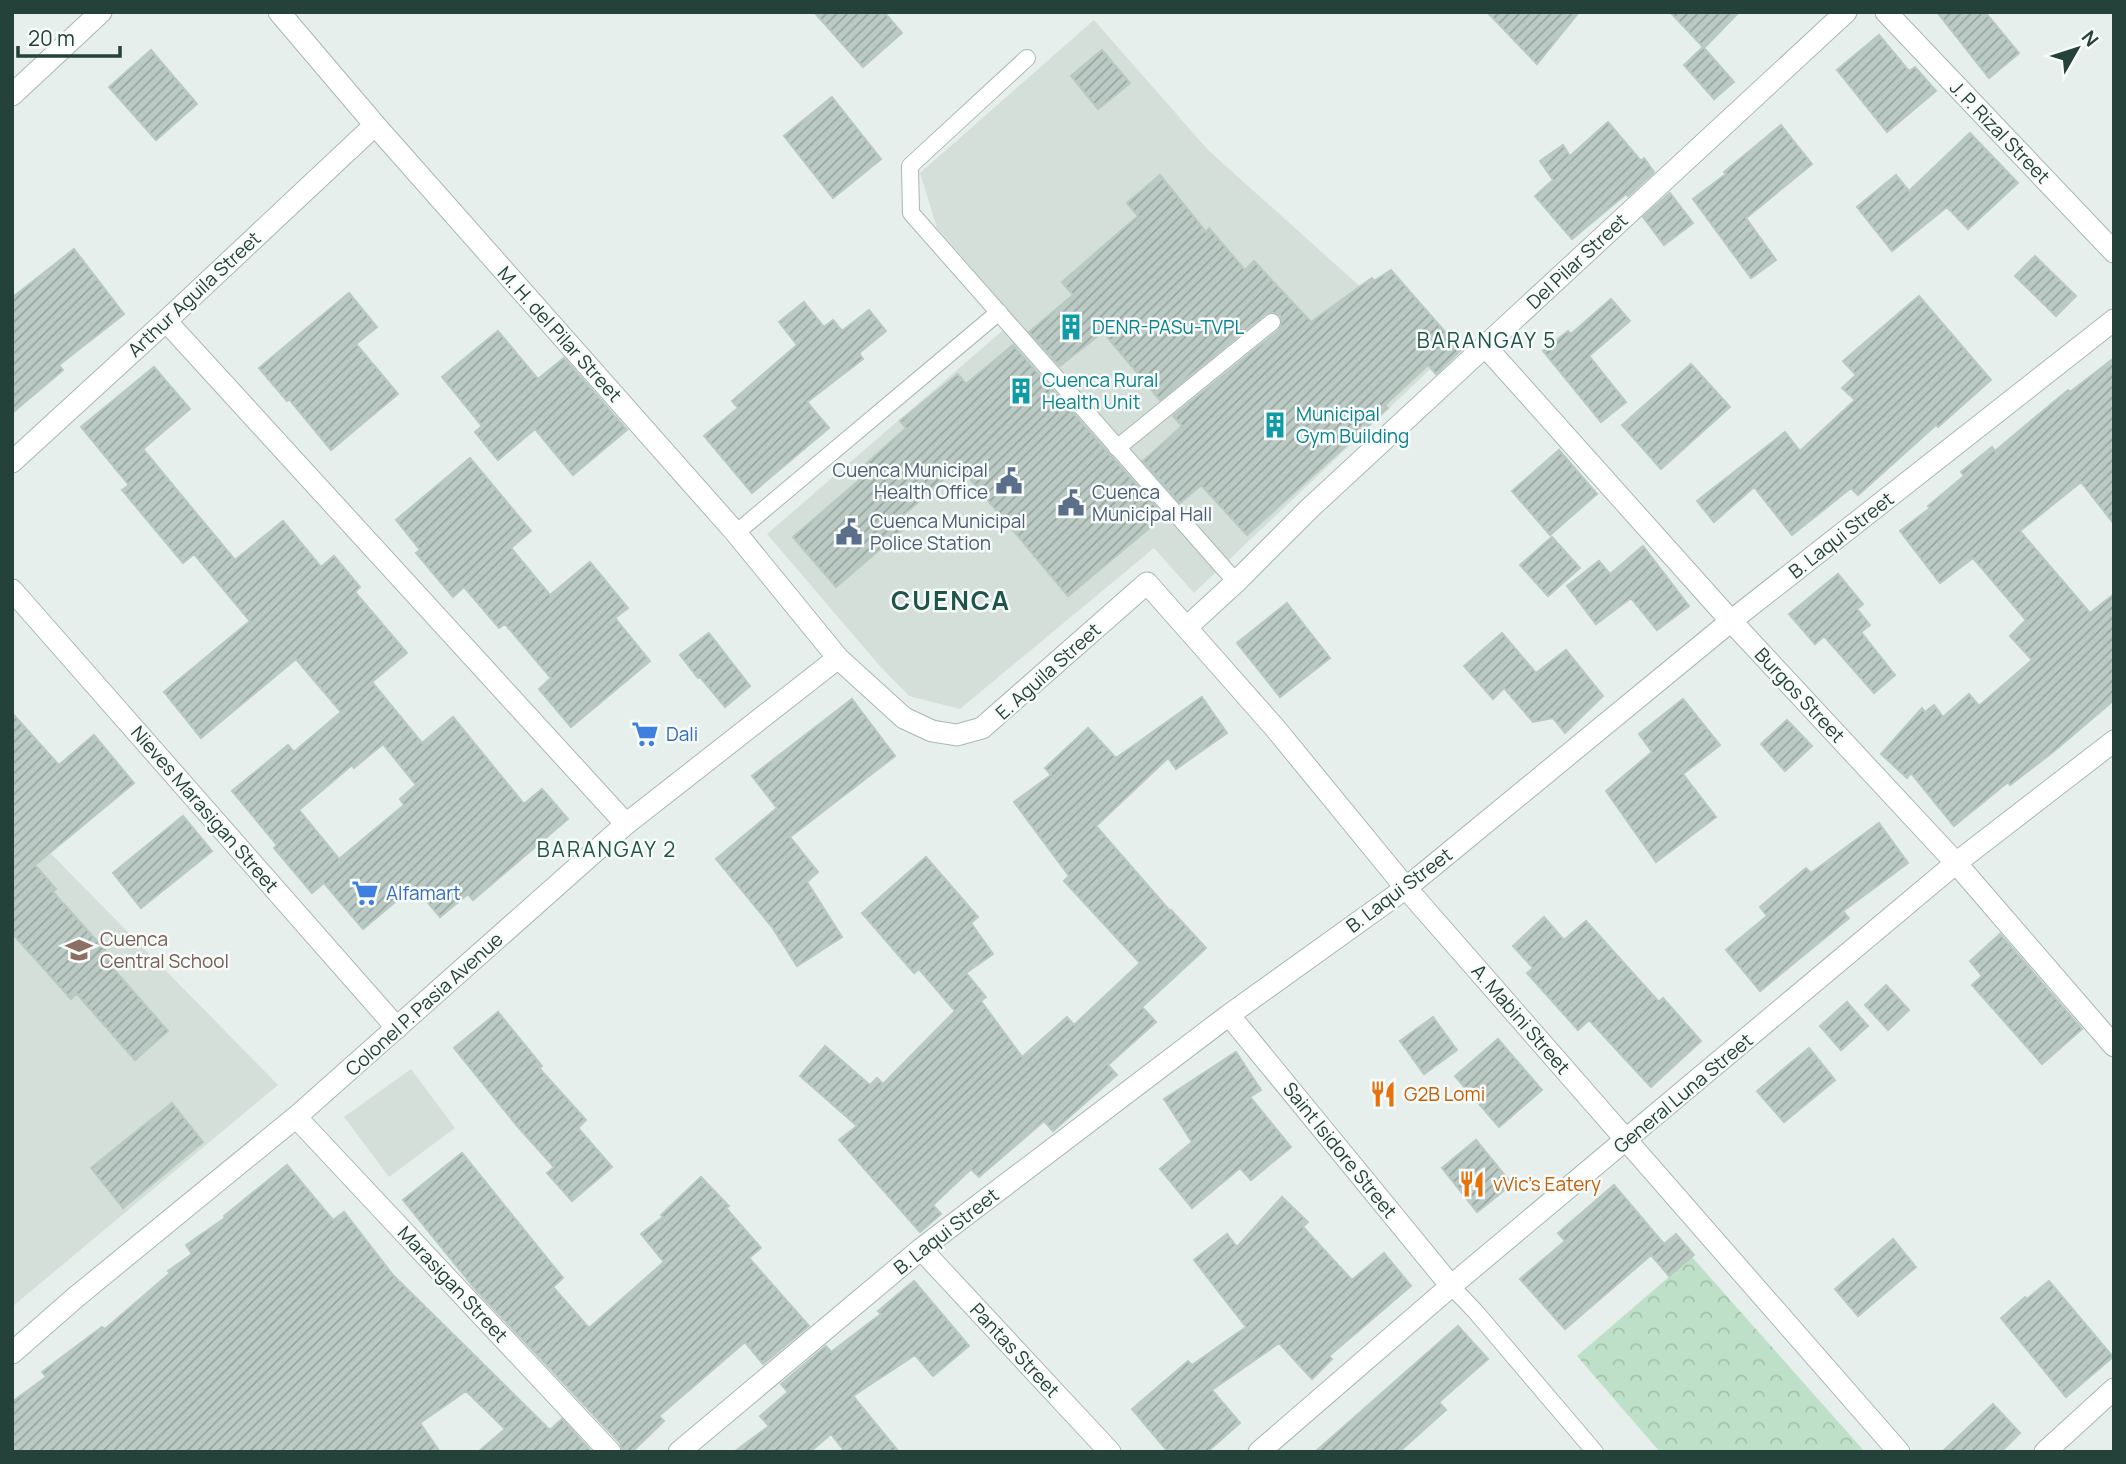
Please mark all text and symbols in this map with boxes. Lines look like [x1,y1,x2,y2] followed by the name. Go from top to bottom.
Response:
[18,14,119,58] scale bar
[2042,14,2112,84] north arrow
[28,24,75,52] text: 20 m
[2076,25,2105,52] text: N
[1944,75,2056,189] street label: J. P. Rizal Street
[1521,207,1633,315] street label: Del Pilar Street
[122,225,266,363] street label: Arthur Aguila Street
[492,261,628,407] street label: M. H. del Pilar Street
[1056,312,1086,342] building icon: DENR-PASu-TVPL
[1092,314,1244,340] place label: DENR-PASu-TVPL
[1417,326,1557,354] district label: BARANGAY 5
[1042,367,1158,415] place label: Cuenca Rural Health Unit
[1006,376,1036,406] building icon: Cuenca Rural Health Unit
[1296,401,1409,449] place label: Municipal Gym Building
[1260,410,1290,440] building icon: Municipal Gym Building
[832,457,988,505] place label: Cuenca Municipal Health Office
[994,466,1024,496] public building icon: Cuenca Municipal Health Office
[1092,479,1212,527] place label: Cuenca Municipal Hall
[1783,486,1899,584] street label: B. Laqui Street
[1056,488,1086,518] public building icon: Cuenca Municipal Hall
[870,508,1026,556] place label: Cuenca Municipal Police Station
[834,517,864,547] public building icon: Cuenca Municipal Police Station
[891,582,1011,618] district label: CUENCA
[990,617,1106,725] street label: E. Aguila Street
[1749,642,1851,748] street label: Burgos Street
[630,719,660,749] supermarket icon: Dali
[125,720,285,898] street label: Nieves Marasigan Street
[666,721,698,747] place label: Dali
[537,835,677,863] district label: BARANGAY 2
[1341,842,1457,938] street label: B. Laqui Street
[350,878,380,908] supermarket icon: Alfamart
[386,880,461,906] place label: Alfamart
[100,926,229,974] place label: Cuenca Central School
[340,926,508,1082] street label: Colonel P. Pasia Avenue
[64,935,94,965] school or university icon: Cuenca Central School
[1466,958,1576,1080] street label: A. Mabini Street
[1608,1027,1758,1159] street label: General Luna Street
[1277,1076,1403,1224] street label: Saint Isidore Street
[1368,1079,1398,1109] restaurant icon: G2B Lomi
[1404,1081,1485,1107] place label: G2B Lomi
[1457,1169,1487,1199] restaurant icon: vVic's Eatery
[1493,1171,1601,1197] place label: vVic's Eatery
[888,1182,1004,1280] street label: B. Laqui Street
[392,1220,514,1348] street label: Marasigan Street
[964,1297,1066,1403] street label: Pantas Street

